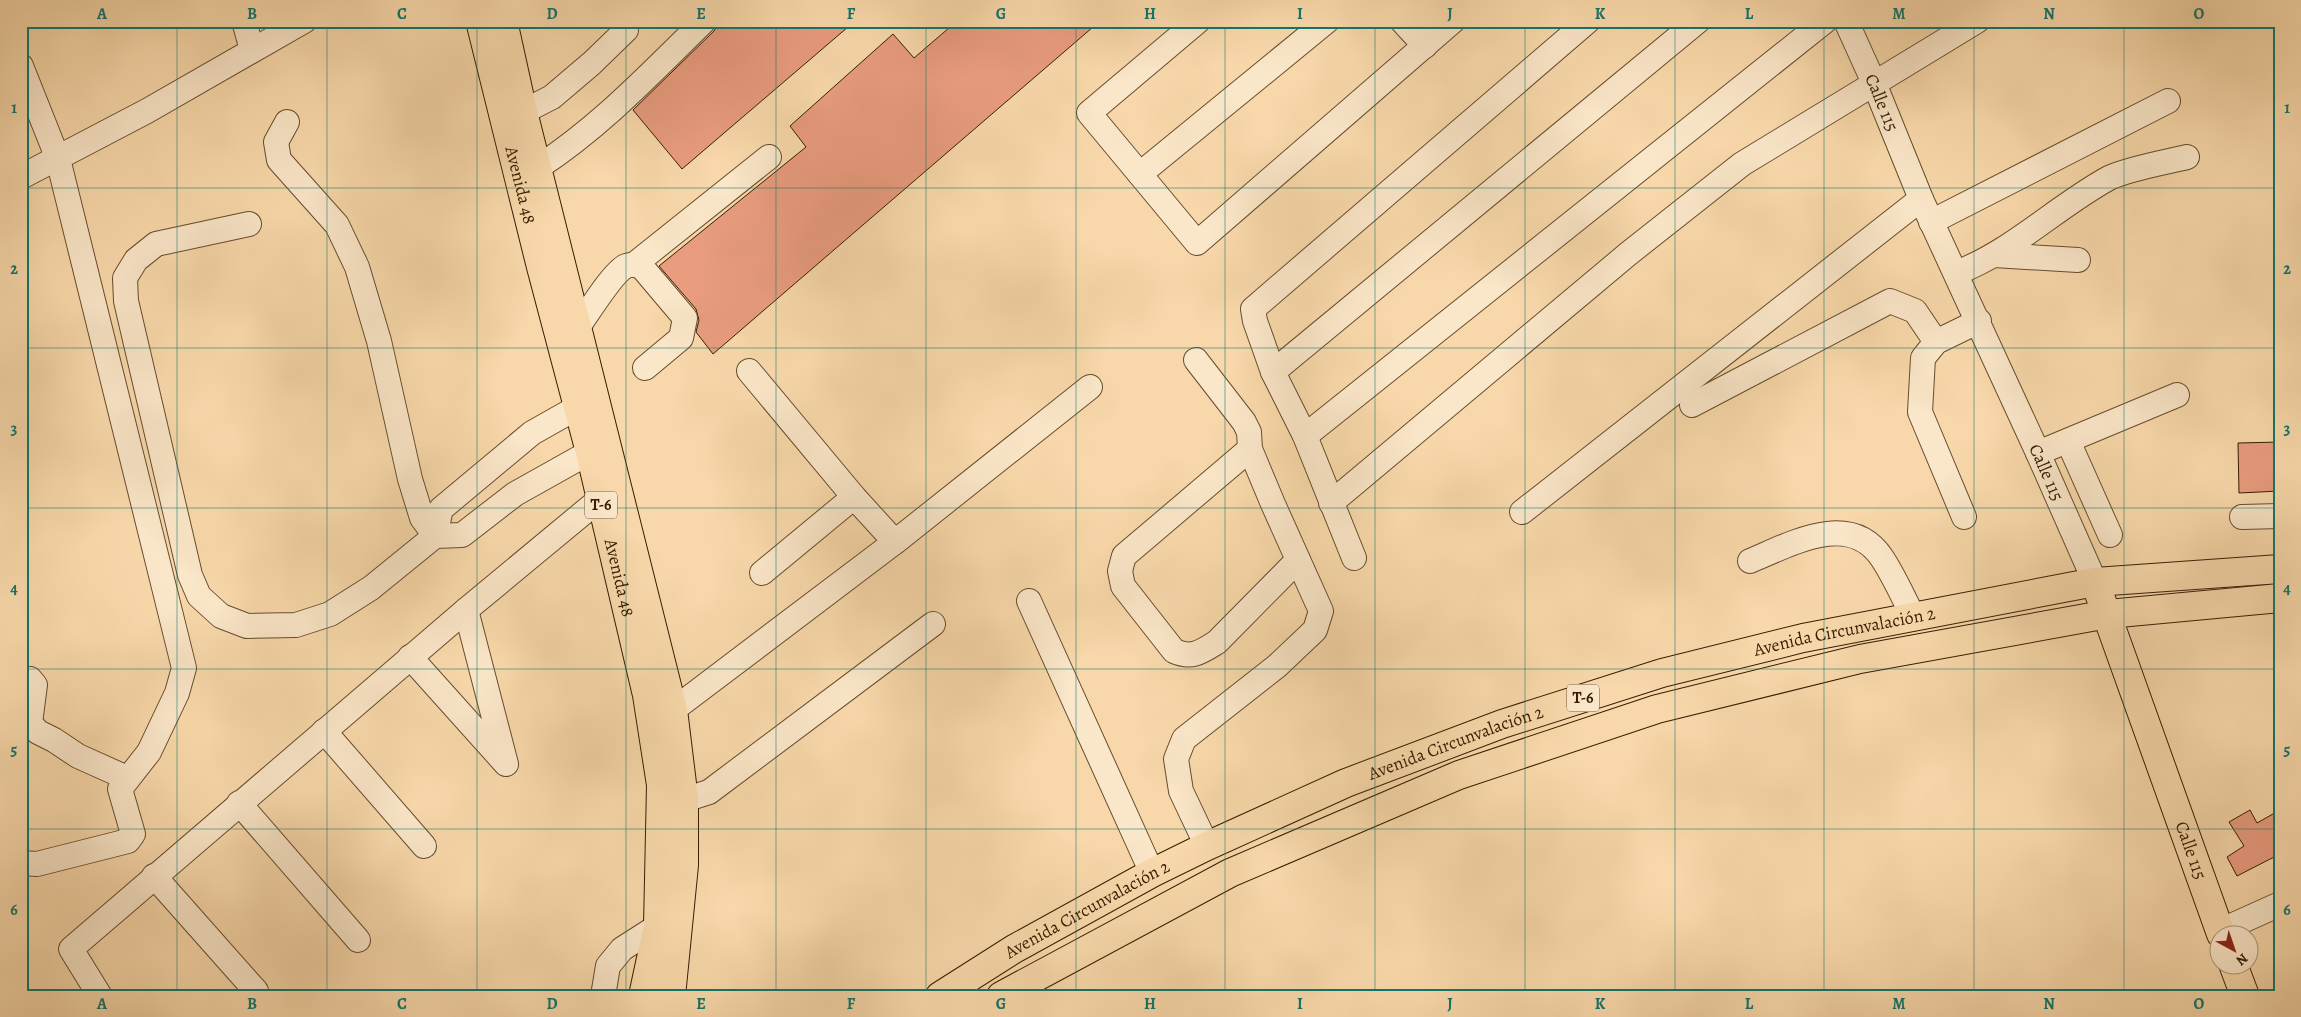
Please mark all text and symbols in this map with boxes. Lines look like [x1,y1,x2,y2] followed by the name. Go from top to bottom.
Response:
[96,3,108,25] text: A
[247,3,257,25] text: B
[397,3,407,25] text: C
[546,3,558,25] text: D
[696,3,706,25] text: E
[847,3,856,25] text: F
[996,3,1006,25] text: G
[1144,3,1156,25] text: H
[1297,3,1303,25] text: I
[1447,3,1453,25] text: J
[1595,3,1606,25] text: K
[1745,3,1754,25] text: L
[1892,3,1906,25] text: M
[2043,3,2055,25] text: N
[2194,3,2205,25] text: O
[1859,70,1904,135] street label: Calle 115
[11,97,17,119] text: 1
[2284,97,2290,119] text: 1
[499,143,542,226] street label: Avenida 48
[10,258,18,280] text: 2
[2283,258,2291,280] text: 2
[11,418,18,440] text: 3
[2284,418,2291,440] text: 3
[2023,440,2070,505] street label: Calle 115
[585,492,617,518] road number: T-6
[599,535,640,619] street label: Avenida 48
[10,578,18,600] text: 4
[2283,578,2291,600] text: 4
[1750,601,1938,662] street label: Avenida Circunvalación 2
[1567,684,1599,711] road number: T-6
[1364,700,1547,786] street label: Avenida Circunvalación 2
[11,739,18,761] text: 5
[2284,739,2291,761] text: 5
[2170,818,2212,883] street label: Calle 115
[999,854,1174,965] street label: Avenida Circunvalación 2
[10,899,18,921] text: 6
[2283,899,2291,921] text: 6
[2208,924,2258,974] north arrow
[2232,949,2252,970] text: N
[96,993,108,1015] text: A
[247,993,257,1015] text: B
[397,993,407,1015] text: C
[546,993,558,1015] text: D
[696,993,706,1015] text: E
[847,993,856,1015] text: F
[996,993,1006,1015] text: G
[1144,993,1156,1015] text: H
[1297,993,1303,1015] text: I
[1447,993,1453,1015] text: J
[1595,993,1606,1015] text: K
[1745,993,1754,1015] text: L
[1892,993,1906,1015] text: M
[2043,993,2055,1015] text: N
[2194,993,2205,1015] text: O

